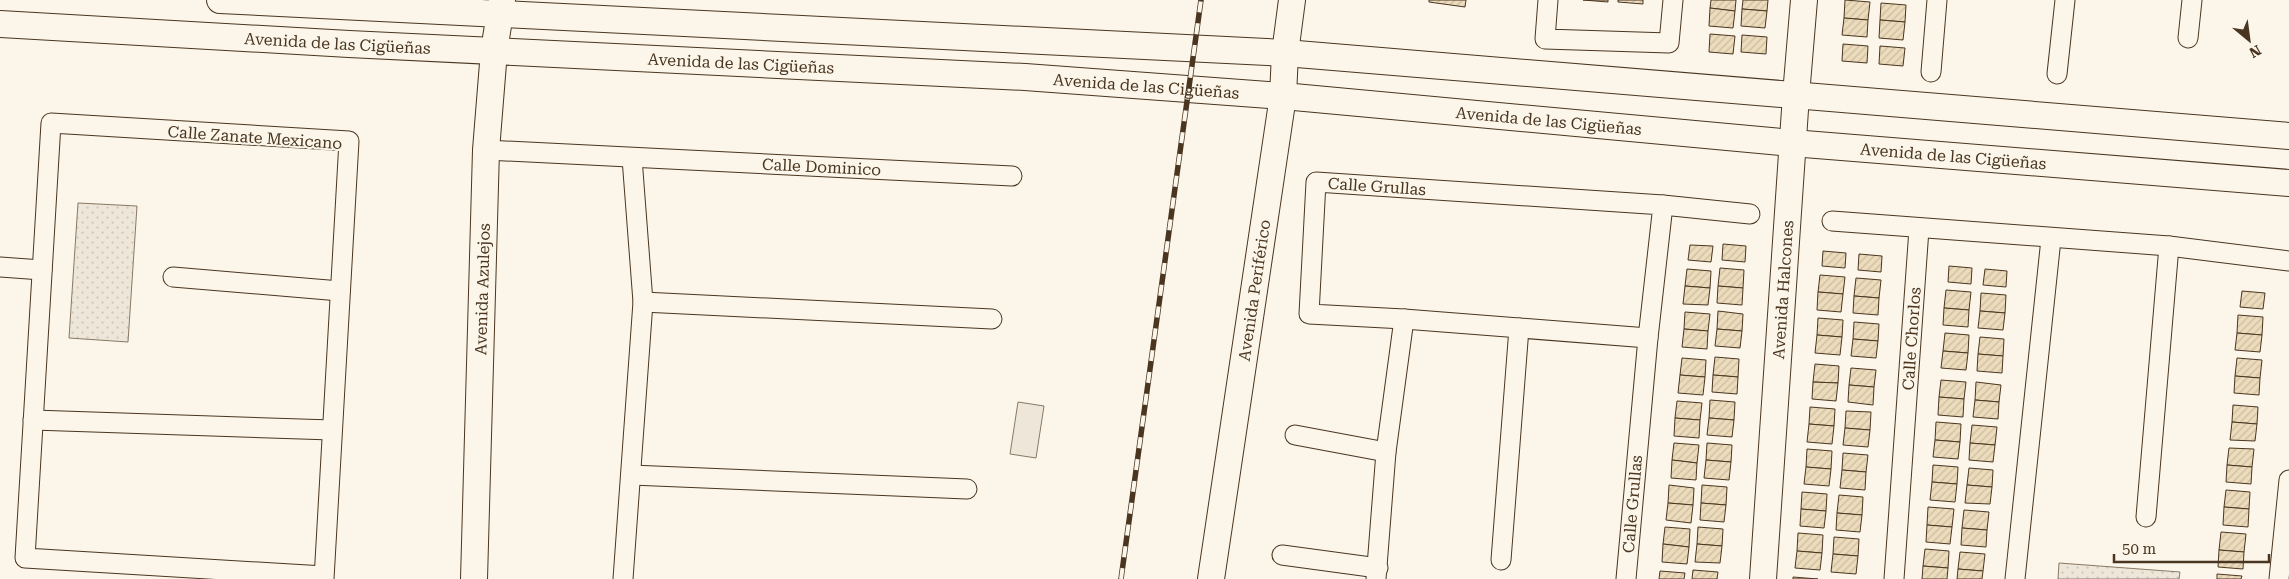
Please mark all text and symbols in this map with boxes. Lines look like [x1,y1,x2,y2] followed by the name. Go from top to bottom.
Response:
[2224,15,2274,65] north arrow
[244,29,431,58] street label: Avenida de las Cigüeñas
[2247,42,2264,61] text: N
[647,50,835,78] street label: Avenida de las Cigüeñas
[1053,70,1240,103] street label: Avenida de las Cigüeñas
[1455,103,1643,139] street label: Avenida de las Cigüeñas
[167,122,343,153] street label: Calle Zanate Mexicano
[1859,140,2047,173] street label: Avenida de las Cigüeñas
[762,155,882,180] street label: Calle Dominico
[1327,174,1427,199] street label: Calle Grullas
[1235,218,1274,362] street label: Avenida Periférico
[1769,219,1797,360] street label: Avenida Halcones
[471,223,494,355] street label: Avenida Azulejos
[1899,286,1925,391] street label: Calle Chorlos
[1619,454,1646,554] street label: Calle Grullas
[2114,532,2269,564] scale bar
[2122,540,2157,558] text: 50 m

